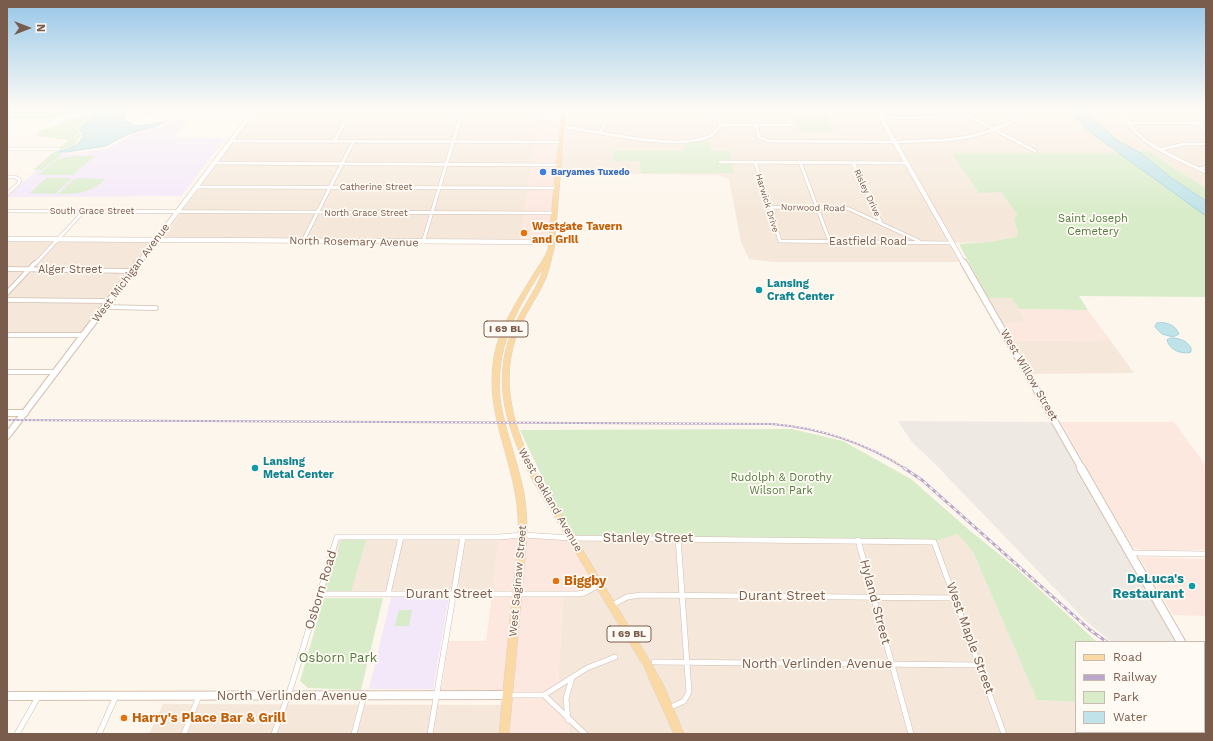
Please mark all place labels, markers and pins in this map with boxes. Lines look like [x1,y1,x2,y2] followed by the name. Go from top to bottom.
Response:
[538,167,548,177] marker: Baryames Tuxedo
[551,167,630,177] place label: Baryames Tuxedo
[532,220,622,246] place label: Westgate Tavern and Grill
[519,228,529,238] marker: Westgate Tavern and Grill
[767,277,834,303] place label: Lansing Craft Center
[754,285,764,295] marker: Lansing Craft Center
[263,455,334,481] place label: Lansing Metal Center
[250,463,260,473] marker: Lansing Metal Center
[1113,571,1184,602] place label: DeLuca's Restaurant
[564,573,606,589] place label: Biggby
[551,576,561,586] marker: Biggby
[1187,581,1197,591] marker: DeLuca's Restaurant
[132,710,286,726] place label: Harry's Place Bar & Grill
[119,713,129,723] marker: Harry's Place Bar & Grill

